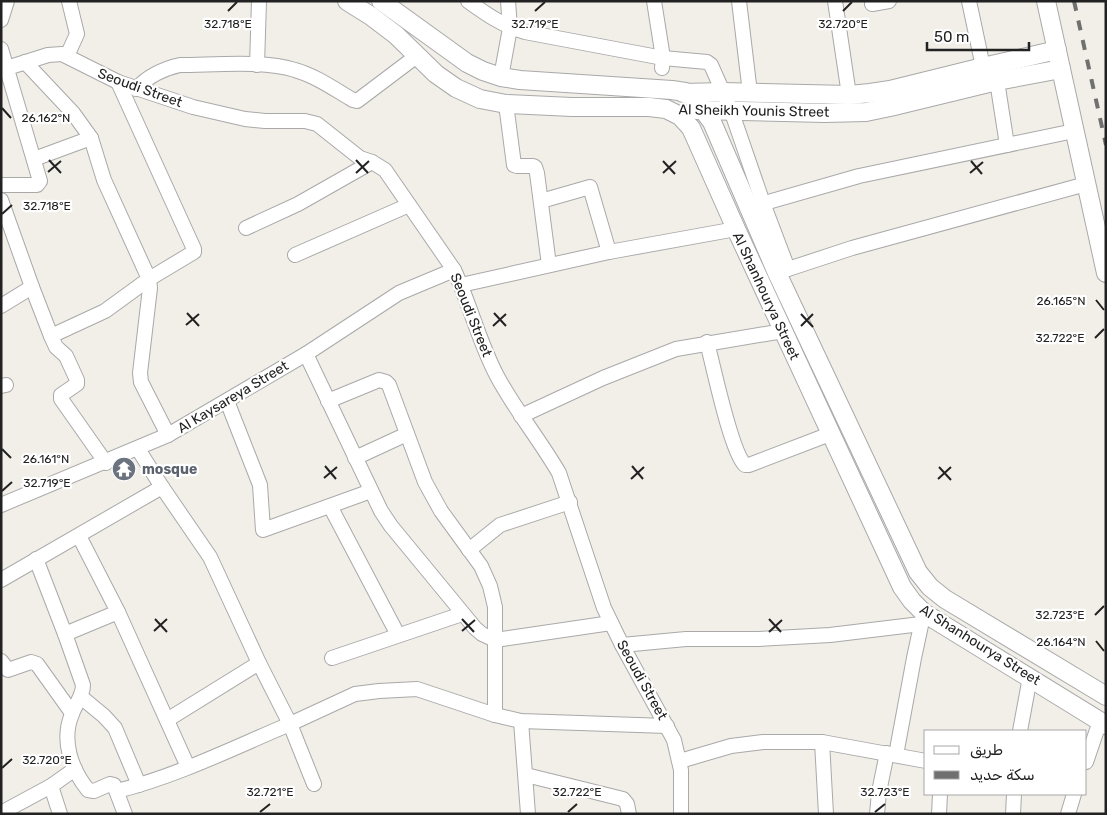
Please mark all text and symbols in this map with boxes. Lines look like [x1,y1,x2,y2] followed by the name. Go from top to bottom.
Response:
[204,17,252,31] text: 32.718°E
[511,17,559,31] text: 32.719°E
[818,17,868,31] text: 32.720°E
[927,20,1030,52] scale bar
[934,28,969,46] text: 50 m
[95,65,185,111] street label: Seoudi Street
[679,101,830,121] street label: Al Sheikh Younis Street
[22,111,70,125] text: 26.162°N
[23,199,71,213] text: 32.718°E
[729,229,803,363] street label: Al Shanhourya Street
[447,271,496,360] street label: Seoudi Street
[1037,294,1086,308] text: 26.165°N
[1035,331,1085,345] text: 32.722°E
[174,357,292,437] street label: Al Kaysareya Street
[23,452,69,466] text: 26.161°N
[111,456,137,482] temple icon: mosque
[142,461,197,478] place label: mosque
[23,476,71,490] text: 32.719°E
[917,601,1044,689] street label: Al Shanhourya Street
[1035,608,1085,622] text: 32.723°E
[1036,635,1086,649] text: 26.164°N
[613,637,671,723] street label: Seoudi Street
[924,730,1087,795] legend
[970,741,1003,759] text: طريق
[22,753,72,767] text: 32.720°E
[970,766,1035,784] text: سكة حديد
[246,785,294,799] text: 32.721°E
[552,785,602,799] text: 32.722°E
[860,785,910,799] text: 32.723°E

